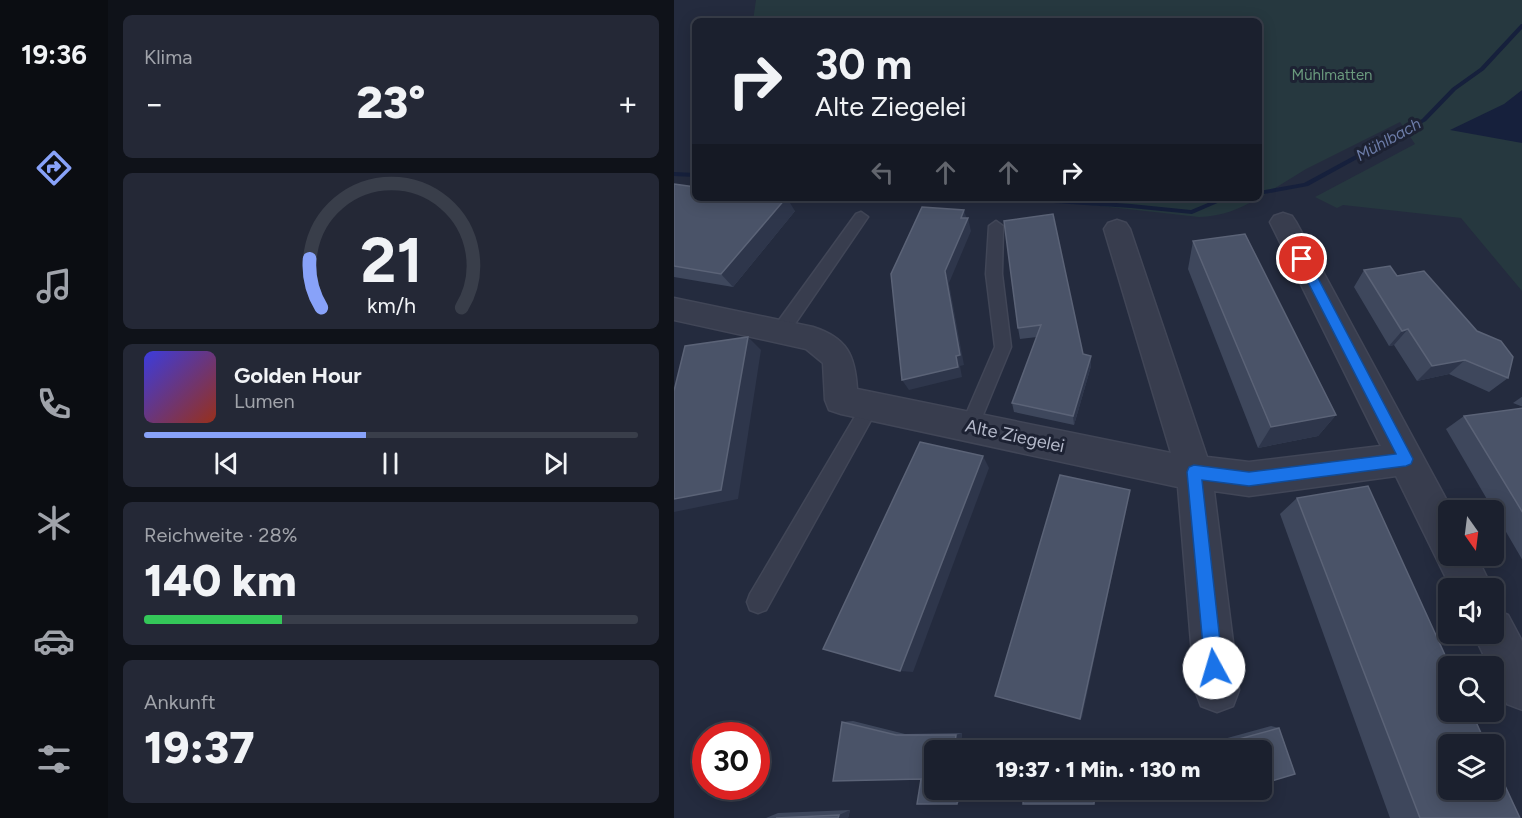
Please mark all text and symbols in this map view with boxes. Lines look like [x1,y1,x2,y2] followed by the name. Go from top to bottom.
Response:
[21,38,87,71] text: 19:36
[815,39,912,90] text: 30 m
[716,42,794,120] icon: right
[144,45,192,69] text: Klima
[1291,66,1373,84] park label: Mühlmatten
[357,75,425,129] text: 23°
[144,84,165,123] text: −
[617,84,638,123] text: +
[815,90,967,123] text: Alte Ziegelei
[1352,114,1424,165] water label: Mühlbach
[33,147,75,189] icon: directions
[866,156,899,189] icon: left
[929,156,962,189] icon: ahead
[992,156,1025,189] icon: ahead
[1055,156,1088,189] icon: right
[360,223,422,298] text: 21
[1276,233,1327,284] pin
[1285,242,1318,275] icon: arrive
[33,265,75,307] icon: music
[367,293,415,318] text: km/h
[234,362,362,389] text: Golden Hour
[33,383,75,425] icon: phone
[234,389,295,413] text: Lumen
[963,415,1067,457] street label: Alte Ziegelei
[210,447,243,480] icon: previous
[374,447,407,480] icon: pause
[539,447,572,480] icon: next
[1438,500,1504,566] north arrow
[1438,500,1504,800] map controls
[33,502,75,544] icon: climate
[144,523,298,547] text: Reichweite · 28%
[144,553,297,607] text: 140 km
[1438,578,1504,644] button: sound
[33,620,75,662] icon: car
[1182,636,1246,700] position arrow
[1438,656,1504,722] button: search
[144,690,216,714] text: Ankunft
[144,720,255,774] text: 19:37
[692,722,770,800] speed limit sign: 30
[1438,734,1504,800] button: layers
[33,738,75,780] icon: filters
[996,756,1200,783] text: 19:37 · 1 Min. · 130 m

